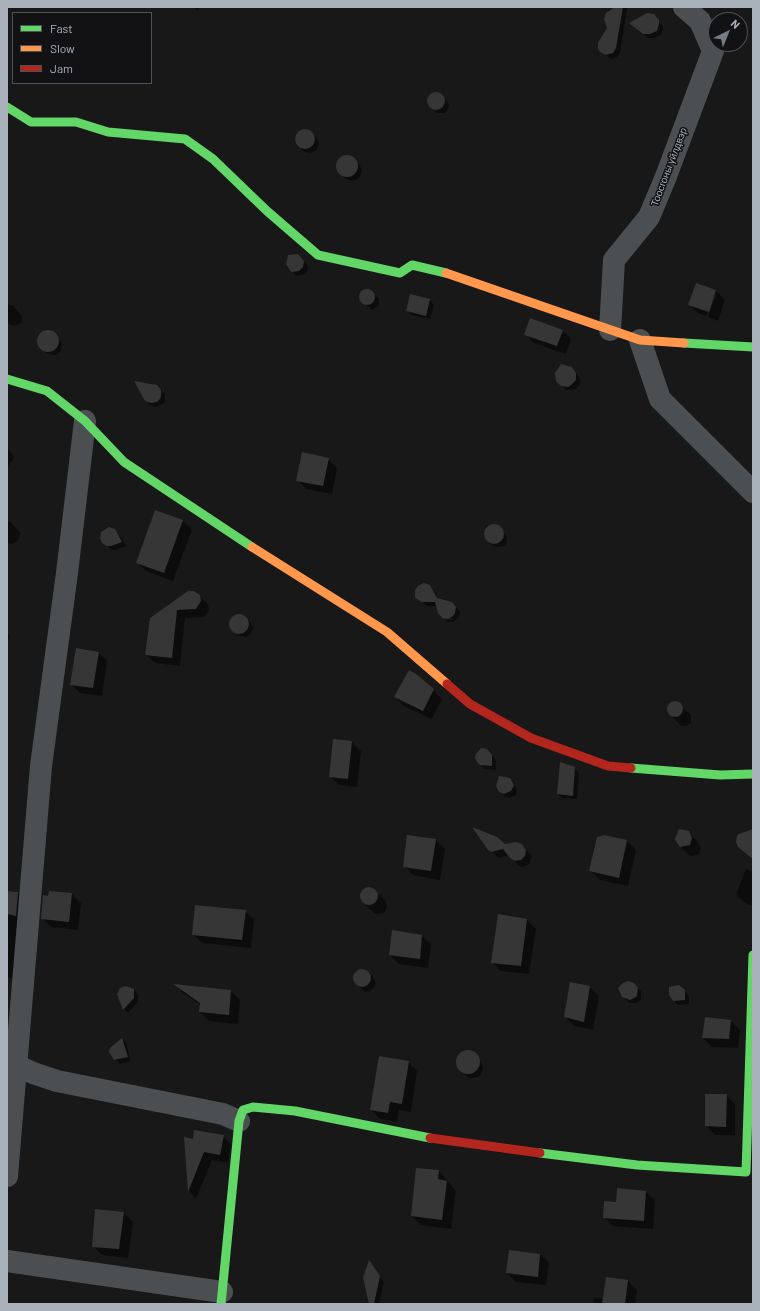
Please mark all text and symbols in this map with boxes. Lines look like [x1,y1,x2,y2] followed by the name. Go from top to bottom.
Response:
[12,12,152,84] legend
[708,12,748,52] north arrow
[729,16,743,31] text: N
[50,21,73,35] text: Fast
[50,41,75,55] text: Slow
[50,61,73,75] text: Jam
[648,126,690,208] street label: Тоосгоны үйлдвэр

